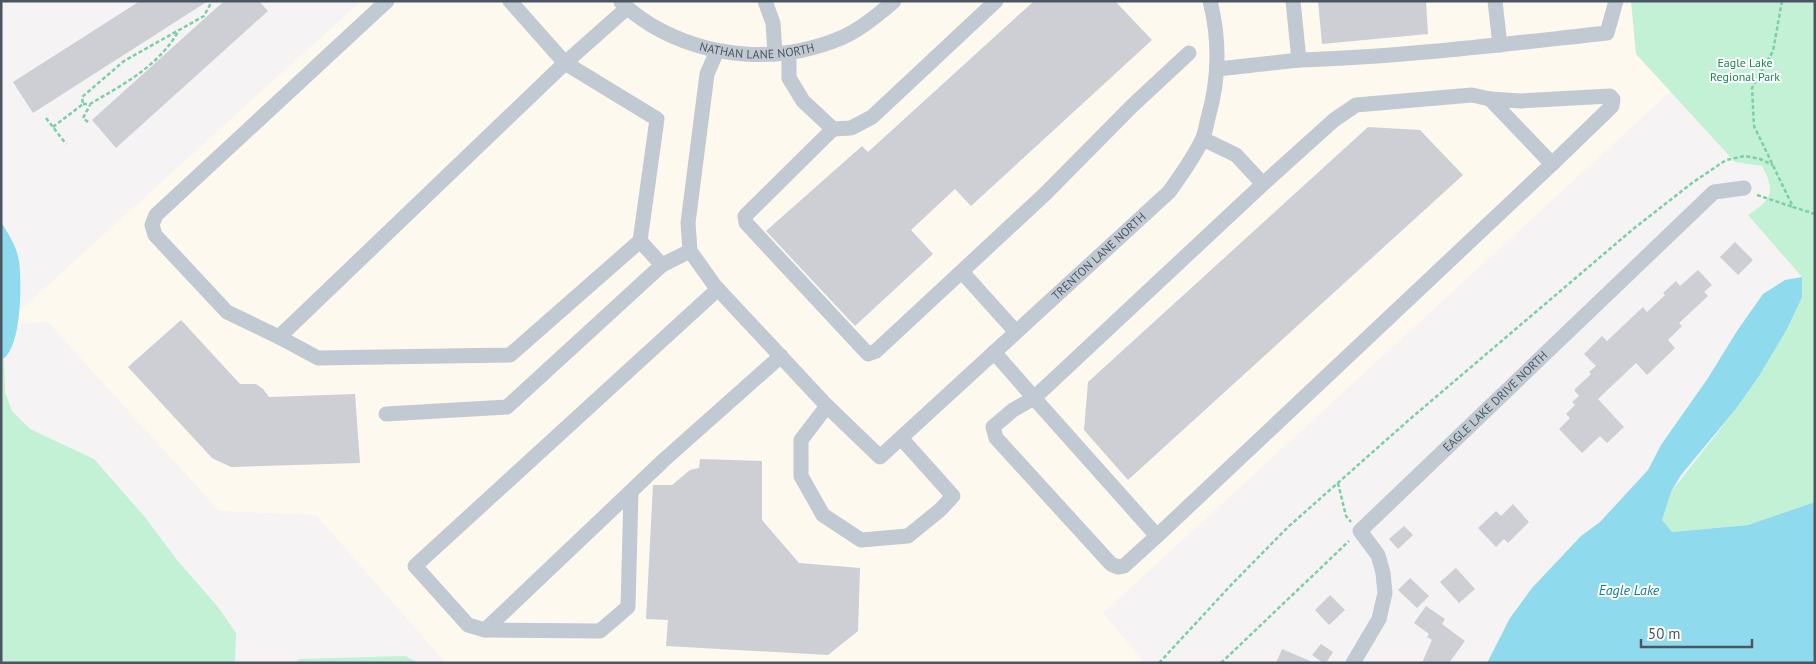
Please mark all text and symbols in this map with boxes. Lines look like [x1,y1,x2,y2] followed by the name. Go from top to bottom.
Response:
[698,38,816,62] street label: NATHAN LANE NORTH
[1710,55,1780,84] park label: Eagle Lake Regional Park
[1048,209,1149,303] street label: TRENTON LANE NORTH
[1440,347,1550,455] street label: EAGLE LAKE DRIVE NORTH
[1599,581,1660,599] water label: Eagle Lake
[1641,616,1752,648] scale bar
[1648,624,1681,643] text: 50 m

